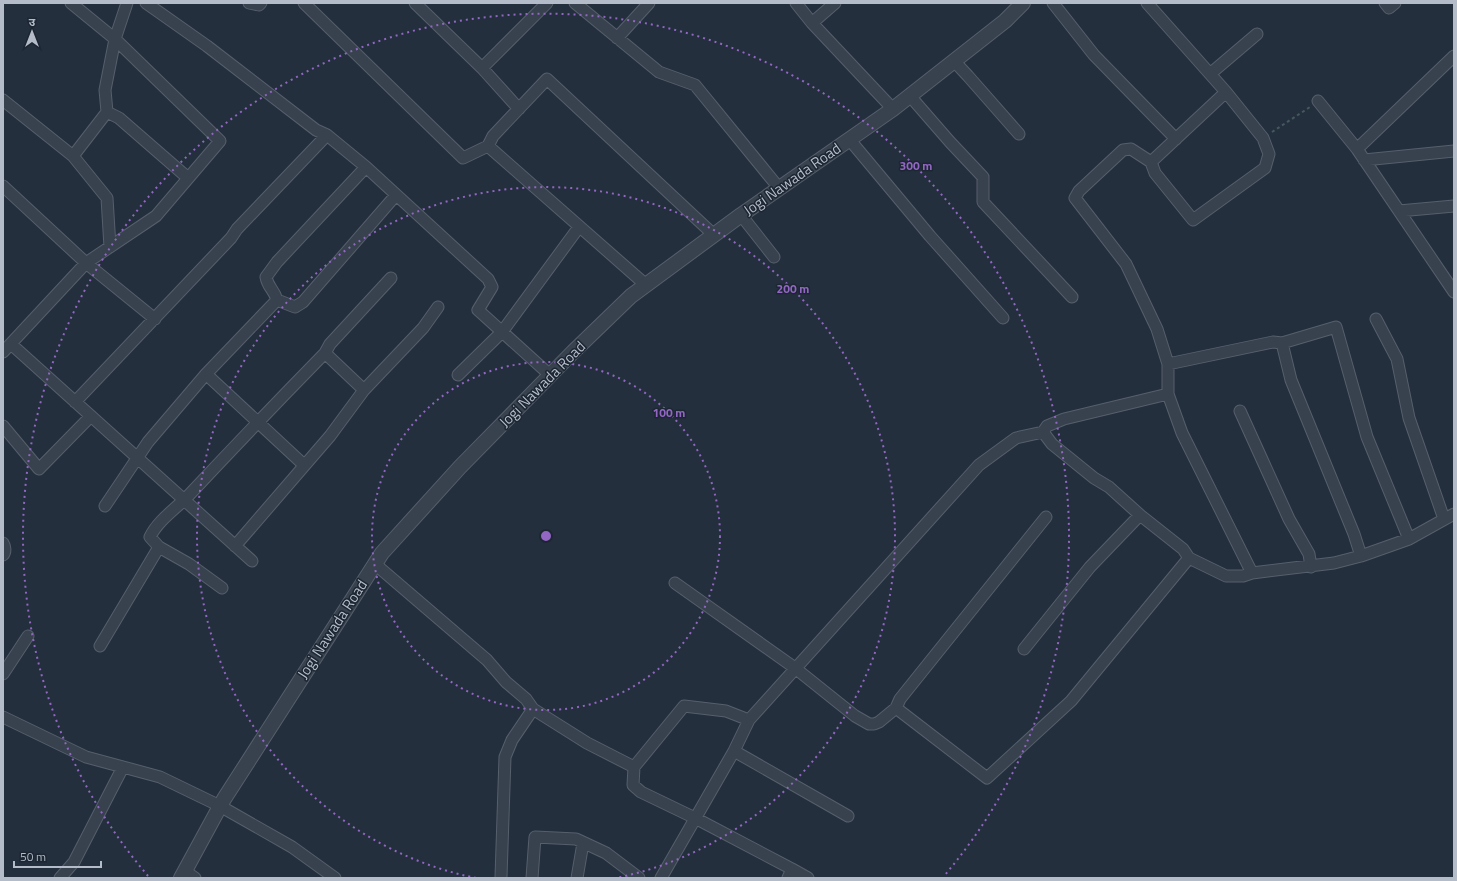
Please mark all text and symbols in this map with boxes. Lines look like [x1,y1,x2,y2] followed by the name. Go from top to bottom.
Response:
[12,12,52,52] north arrow
[29,14,36,30] text: उ
[739,137,845,221] street label: Jogi Nawada Road
[900,156,932,175] text: 300 m
[777,279,809,298] text: 200 m
[493,335,591,433] street label: Jogi Nawada Road
[653,403,685,422] text: 100 m
[539,529,553,543] centre of rings
[291,575,373,683] street label: Jogi Nawada Road
[14,843,101,869] scale bar
[20,847,46,866] text: 50 m

